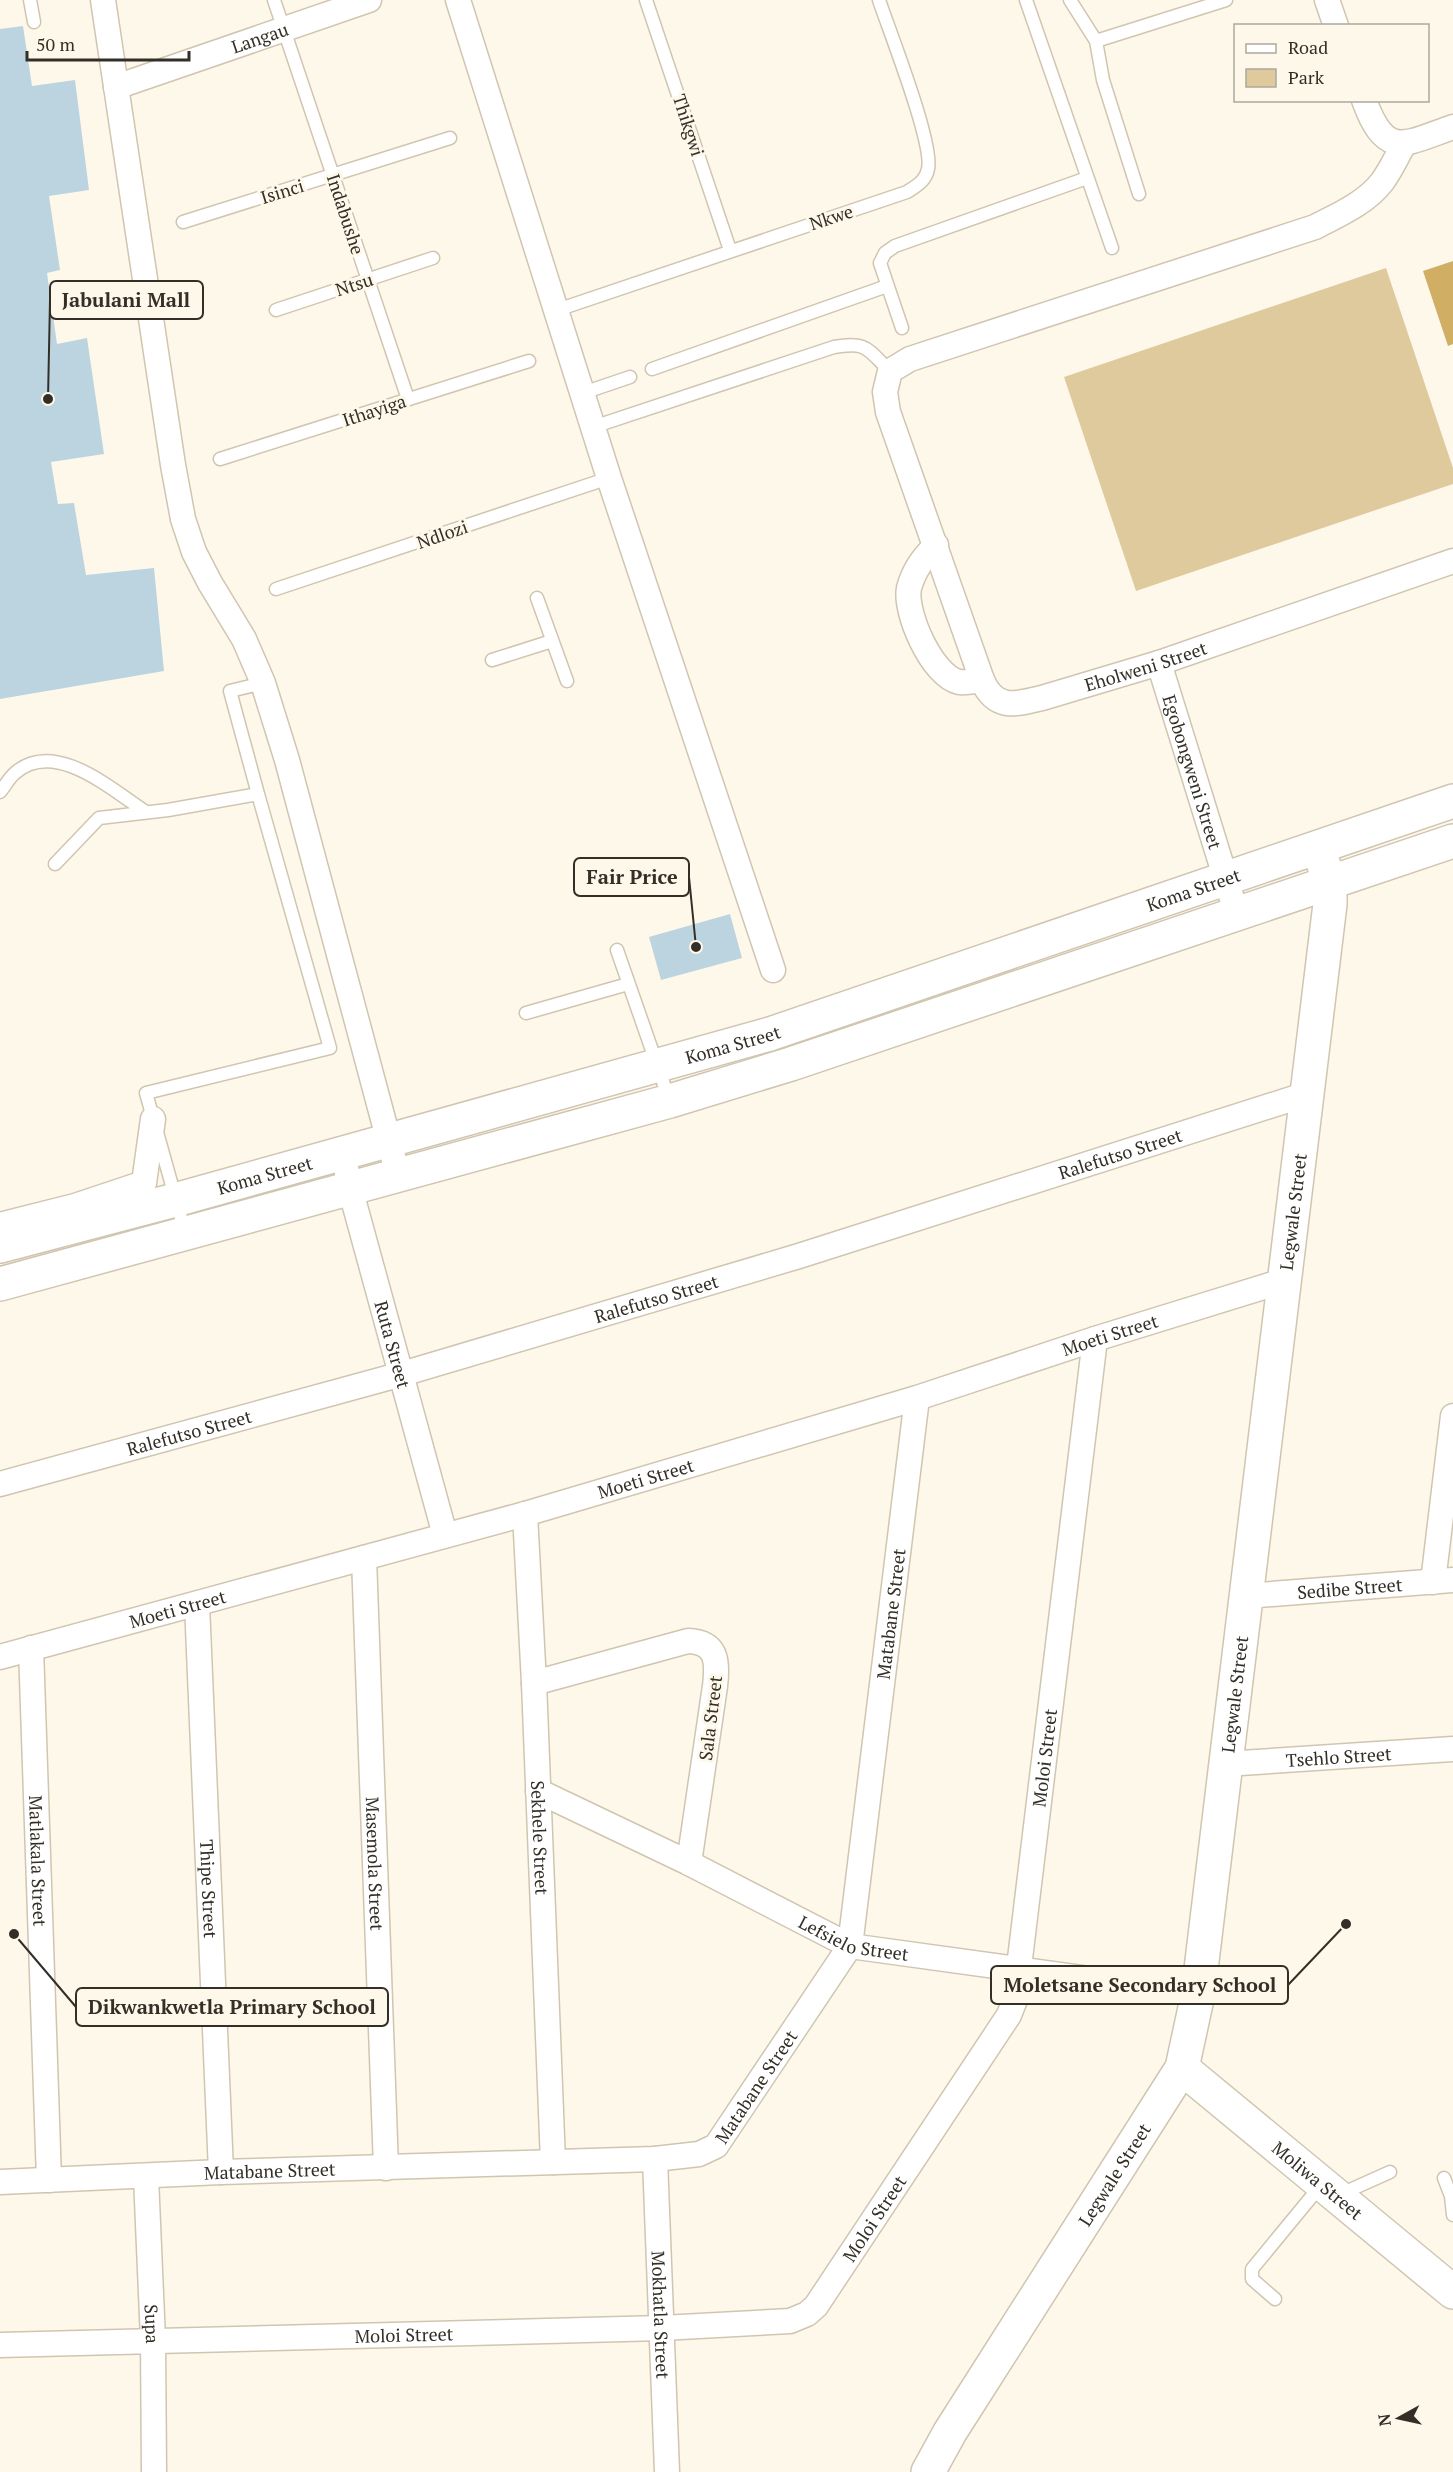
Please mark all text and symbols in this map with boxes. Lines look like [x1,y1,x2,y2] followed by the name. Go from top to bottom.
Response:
[228,17,291,58] street label: Langau
[27,24,189,62] scale bar
[1234,24,1429,102] legend
[36,32,76,56] text: 50 m
[1288,35,1328,59] text: Road
[1288,65,1325,89] text: Park
[668,91,710,159] street label: Thikgwi
[322,171,370,257] street label: Indabushe
[257,173,307,209] street label: Isinci
[806,199,856,235] street label: Nkwe
[332,267,376,301] street label: Ntsu
[50,281,203,319] callout: Jabulani Mall
[62,286,191,313] text: Jabulani Mall
[339,388,409,432] street label: Ithayiga
[413,514,471,554] street label: Ndlozi
[1082,635,1210,697] street label: Eholweni Street
[1158,692,1228,852] street label: Egobongweni Street
[574,858,689,896] callout: Fair Price
[1143,862,1244,917] street label: Koma Street
[586,863,678,890] text: Fair Price
[682,1019,784,1069] street label: Koma Street
[1055,1123,1185,1185] street label: Ralefutso Street
[214,1150,315,1200] street label: Koma Street
[1274,1152,1312,1272] street label: Legwale Street
[591,1269,722,1328] street label: Ralefutso Street
[369,1298,416,1391] street label: Ruta Street
[1059,1308,1161,1361] street label: Moeti Street
[124,1404,254,1461] street label: Ralefutso Street
[595,1453,697,1504] street label: Moeti Street
[871,1547,911,1680] street label: Matabane Street
[1296,1572,1404,1604] street label: Sedibe Street
[127,1584,229,1633] street label: Moeti Street
[1215,1634,1253,1754] street label: Legwale Street
[693,1674,727,1762] street label: Sala Street
[1026,1707,1062,1808] street label: Moloi Street
[1285,1741,1393,1772] street label: Tsehlo Street
[526,1780,554,1896] street label: Sekhele Street
[24,1795,52,1927] street label: Matlakala Street
[361,1796,389,1932] street label: Masemola Street
[195,1839,223,1939] street label: Thipe Street
[795,1910,911,1966] street label: Lefsielo Street
[991,1966,1288,2004] callout: Moletsane Secondary School
[1004,1971,1277,1998] text: Moletsane Secondary School
[76,1988,388,2026] callout: Dikwankwetla Primary School
[88,1993,376,2020] text: Dikwankwetla Primary School
[709,2025,803,2148] street label: Matabane Street
[1072,2118,1156,2231] street label: Legwale Street
[1267,2135,1368,2225] street label: Moliwa Street
[203,2157,336,2185] street label: Matabane Street
[837,2170,912,2266] street label: Moloi Street
[647,2250,675,2380] street label: Mokhatla Street
[139,2304,165,2344] street label: Supa
[354,2321,454,2348] street label: Moloi Street
[1369,2388,1429,2448] north arrow
[1372,2413,1396,2428] text: N

